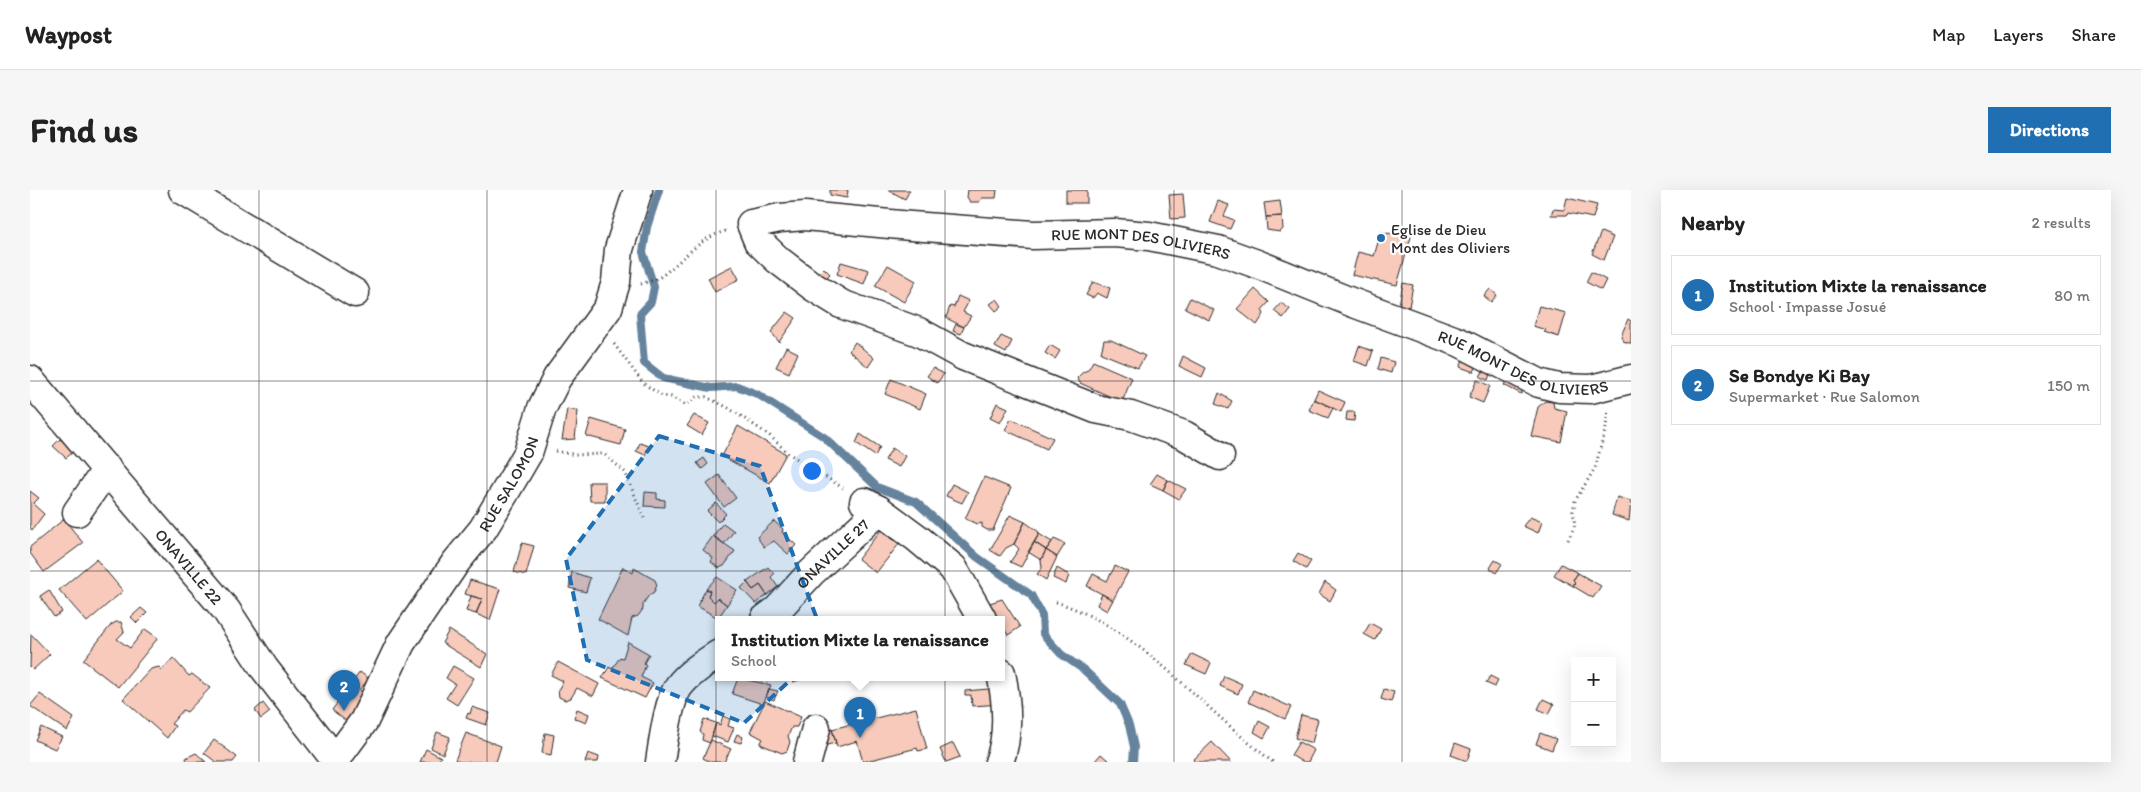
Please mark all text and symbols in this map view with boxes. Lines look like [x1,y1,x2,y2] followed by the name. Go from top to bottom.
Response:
[25,20,112,49] text: Waypost
[1932,24,1965,46] text: Map
[1993,24,2043,46] text: Layers
[2071,24,2116,46] text: Share
[1988,107,2111,153] button: Directions
[30,109,138,151] text: Find us
[1681,210,1745,235] text: Nearby
[2031,213,2091,232] text: 2 results
[1391,220,1510,257] place label: Eglise de Dieu Mont des Oliviers
[1051,224,1233,264] street label: RUE MONT DES OLIVIERS
[1375,232,1387,244] marker: Eglise de Dieu Mont des Oliviers
[1729,274,1987,297] text: Institution Mixte la renaissance
[1694,286,1702,305] text: 1
[2054,286,2090,305] text: 80 m
[1729,297,1886,316] text: School · Impasse Josué
[1435,326,1610,399] street label: RUE MONT DES OLIVIERS
[1729,364,1870,387] text: Se Bondye Ki Bay
[1694,376,1702,395] text: 2
[2047,376,2090,395] text: 150 m
[1729,387,1920,406] text: Supermarket · Rue Salomon
[475,434,543,535] street label: RUE SALOMON
[799,458,825,484] your location
[792,515,873,593] street label: ONAVILLE 27
[151,525,226,609] street label: ONAVILLE 22
[715,616,1005,681] popup
[731,628,989,651] text: Institution Mixte la renaissance
[731,651,777,670] text: School
[1571,657,1616,747] map controls
[1571,657,1616,702] button: +
[328,670,360,711] pin: 2
[844,697,876,738] pin: 1
[1571,702,1616,747] button: −

